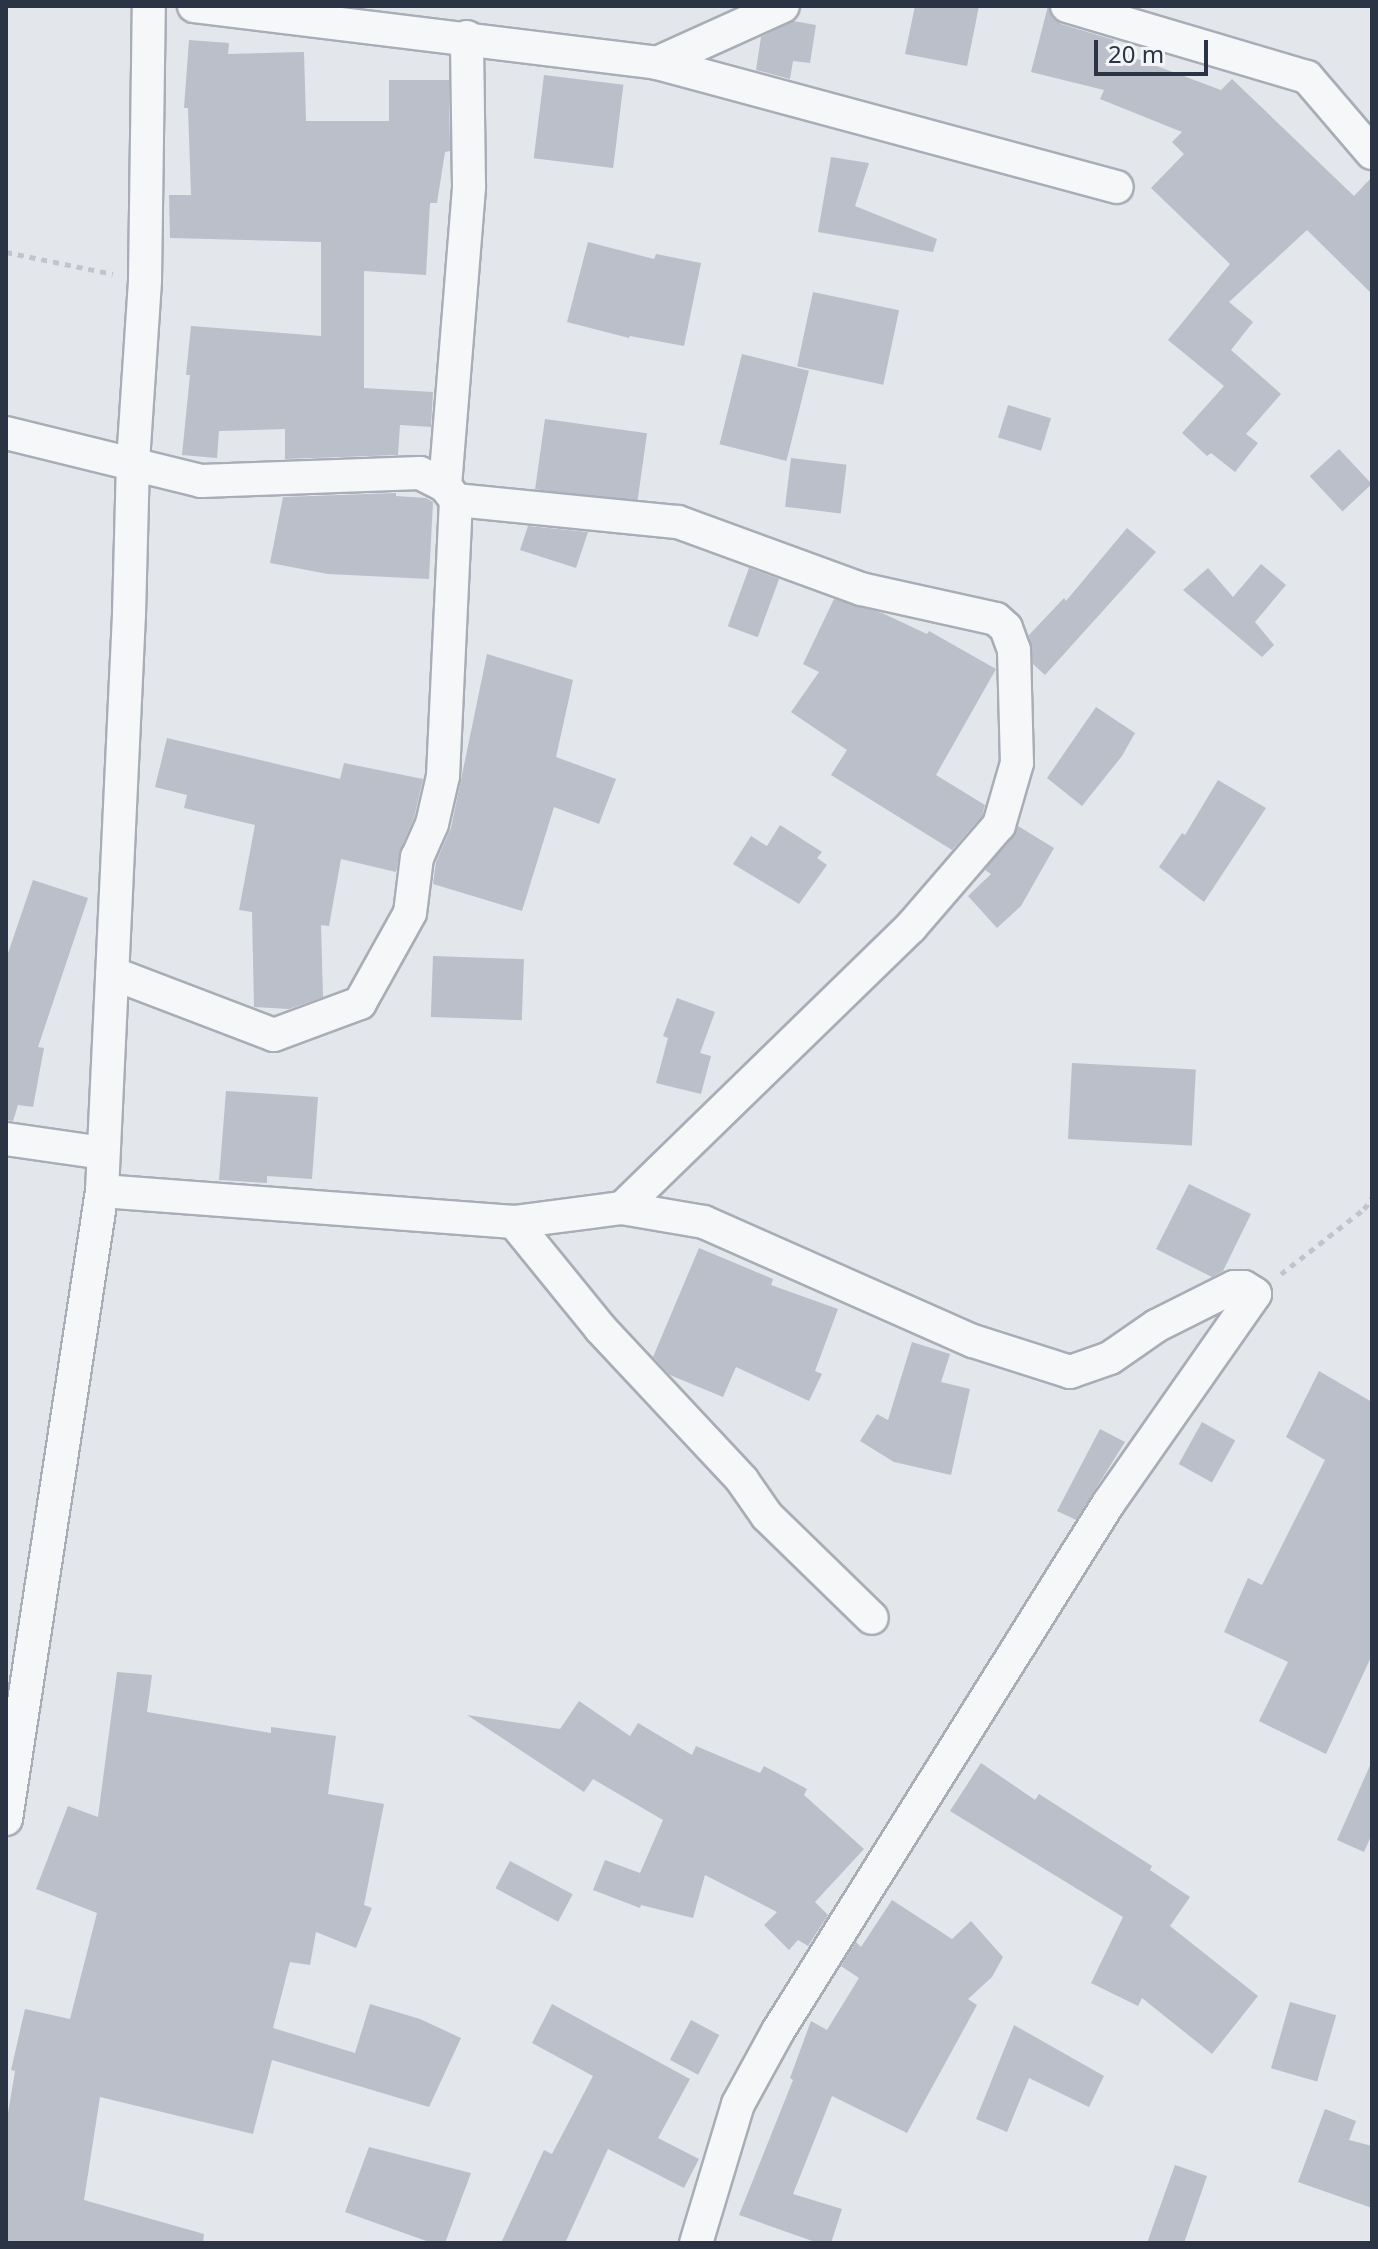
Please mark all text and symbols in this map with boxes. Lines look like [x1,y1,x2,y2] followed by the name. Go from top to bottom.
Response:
[1098,24,1212,74] scale bar
[1108,37,1164,70] text: 20 m

